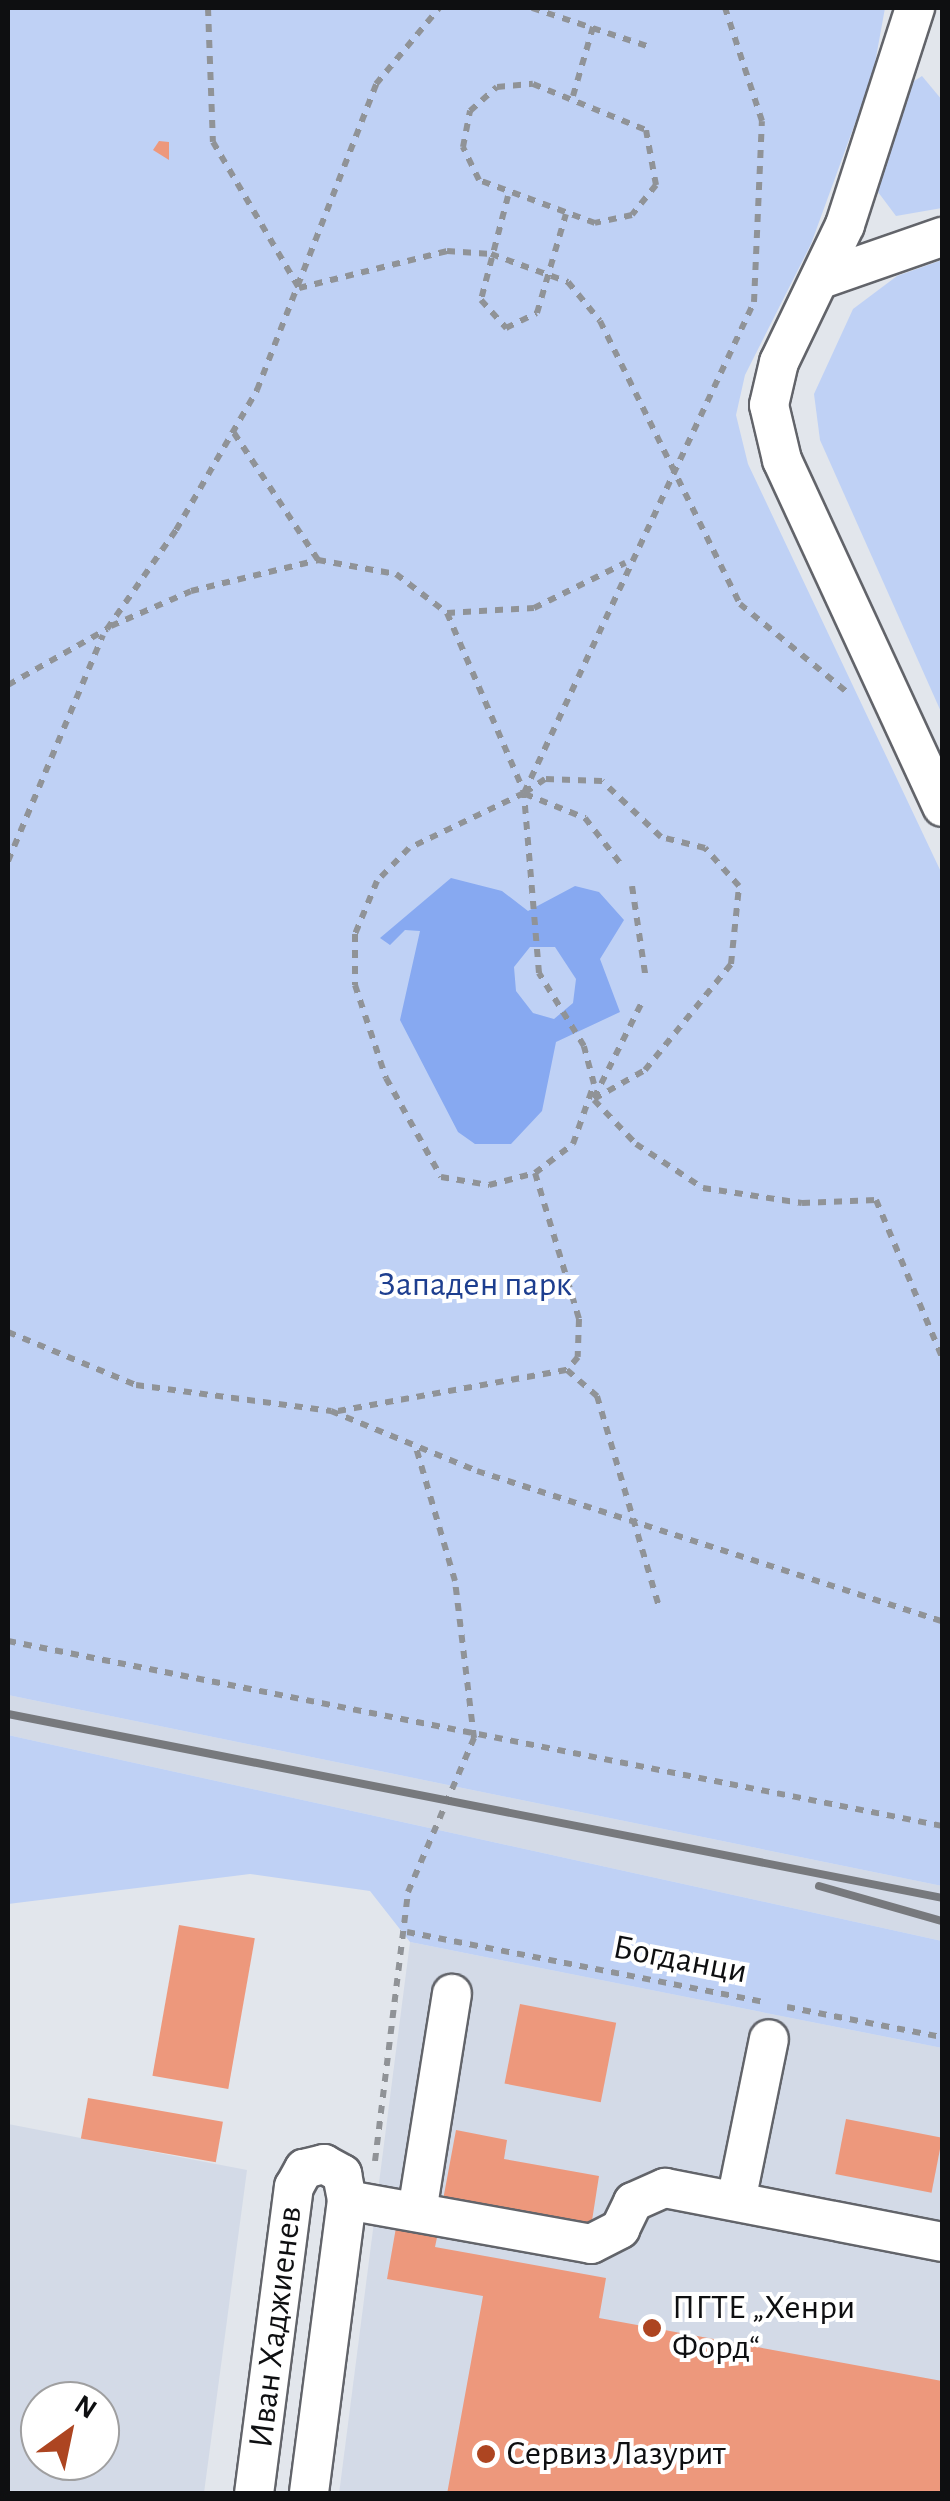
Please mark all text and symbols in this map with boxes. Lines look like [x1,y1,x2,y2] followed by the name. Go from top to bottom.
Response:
[378,1264,572,1306] park label: Западен парк
[609,1926,751,1994] street label: Богданци
[240,2204,312,2450] street label: Иван Хаджиенев
[672,2287,855,2369] place label: ПГТЕ „Хенри Форд“
[641,2317,663,2339] marker: ПГТЕ „Хенри Форд“
[20,2381,120,2481] north arrow
[69,2390,101,2425] text: N
[506,2433,726,2475] place label: Сервиз Лазурит
[475,2443,497,2465] marker: Сервиз Лазурит

